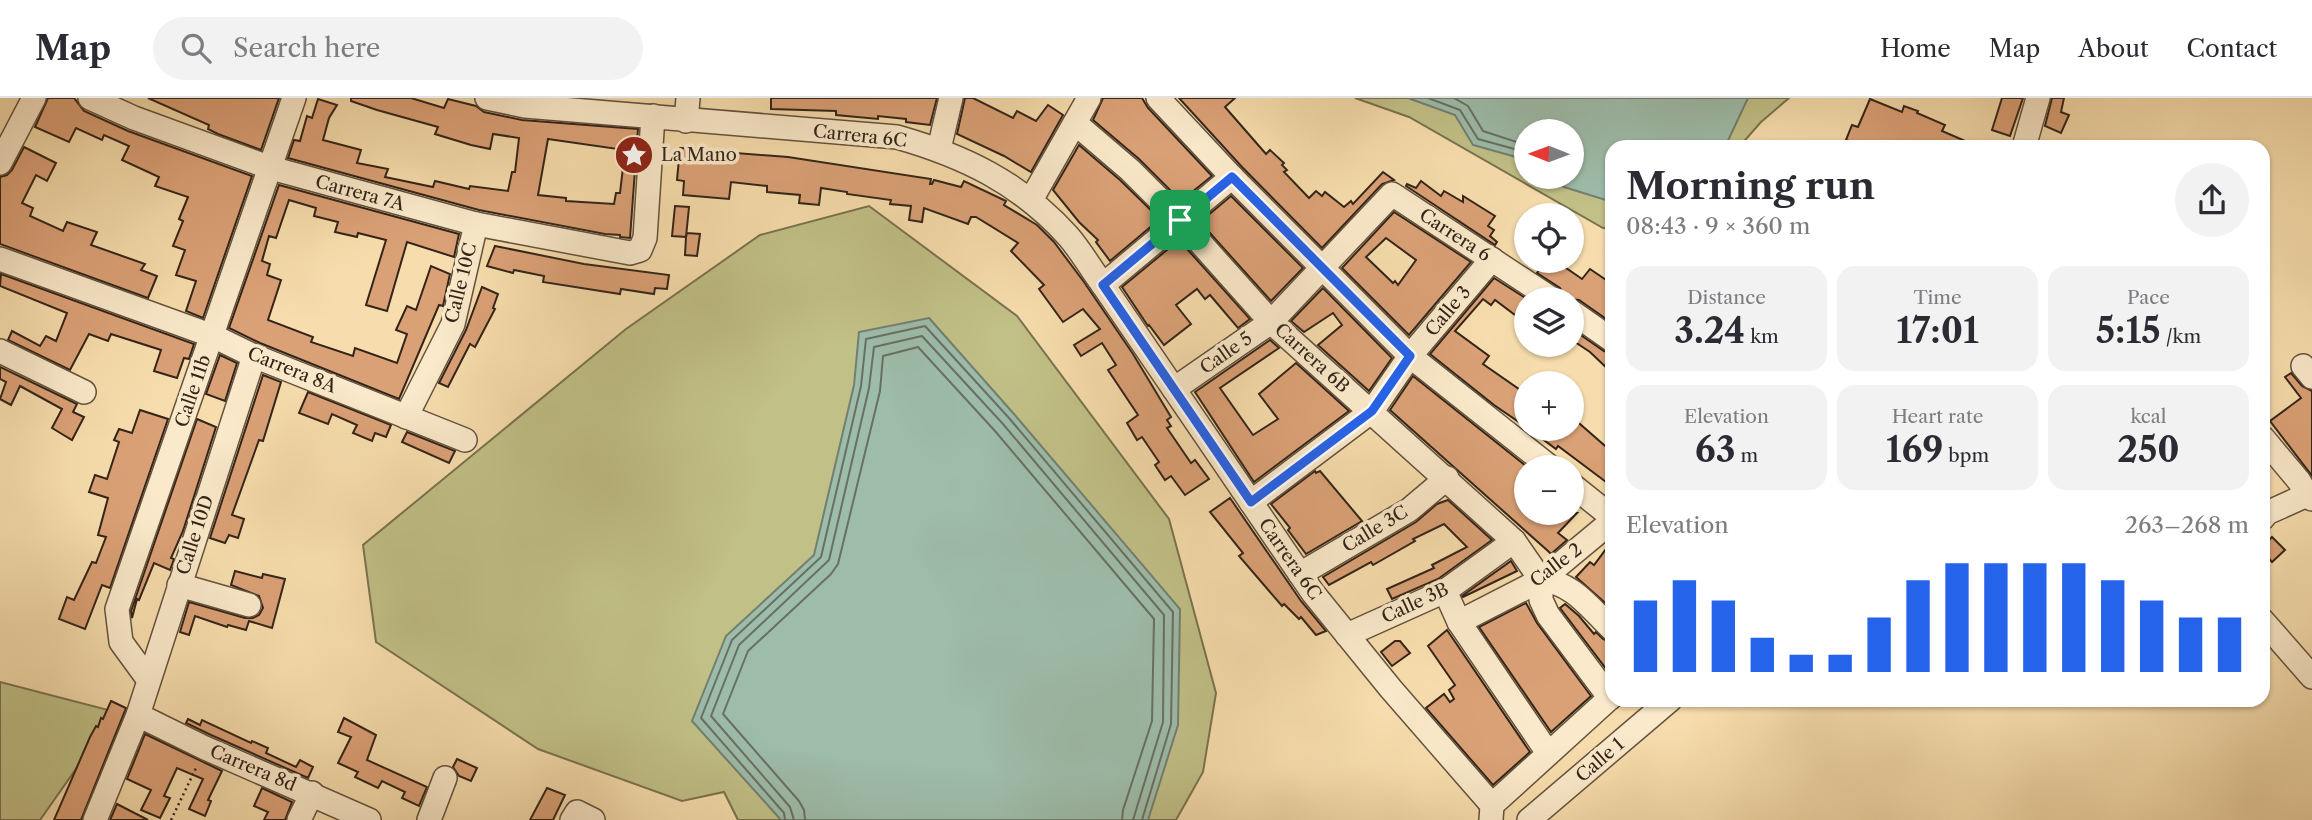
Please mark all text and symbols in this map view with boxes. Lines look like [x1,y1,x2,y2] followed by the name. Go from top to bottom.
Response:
[153,17,643,80] search box
[35,28,111,69] text: Map
[177,29,215,67] icon: search
[233,32,380,64] text: Search here
[1880,34,1951,63] text: Home
[1989,34,2040,63] text: Map
[2078,34,2149,63] text: About
[2187,34,2277,63] text: Contact
[1514,119,1584,189] north arrow
[1514,119,1584,525] map controls
[812,120,908,152] street label: Carrera 6C
[613,134,655,176] place icon: La Mano
[661,144,737,166] place label: La Mano
[1626,162,1875,209] text: Morning run
[2175,163,2249,237] button: share
[313,171,408,216] street label: Carrera 7A
[1150,190,1210,250] pin
[1161,201,1199,239] icon: arrive
[1514,203,1584,273] button: locate
[1415,204,1495,266] street label: Carrera 6
[1626,212,1810,240] text: 08:43 · 9 × 360 m
[440,241,482,325] street label: Calle 10C
[1421,281,1475,341] street label: Calle 3
[1687,286,1766,309] text: Distance
[1913,286,1962,309] text: Time
[2127,286,2170,309] text: Pace
[1514,287,1584,357] button: layers
[1674,309,1745,352] text: 3.24
[1896,309,1979,352] text: 17:01
[2096,309,2161,352] text: 5:15
[1270,319,1354,397] street label: Carrera 6B
[1745,325,1779,348] text: km
[2161,325,2201,348] text: /km
[1196,327,1256,379] street label: Calle 5
[244,342,340,398] street label: Carrera 8A
[170,352,216,430] street label: Calle 11b
[1514,371,1584,441] button: +
[1684,405,1769,428] text: Elevation
[1892,405,1983,428] text: Heart rate
[2131,405,2166,428] text: kcal
[1695,428,1735,471] text: 63
[1886,428,1943,471] text: 169
[2117,428,2180,471] text: 250
[1735,444,1758,467] text: m
[1943,444,1989,467] text: bpm
[1514,455,1584,525] button: −
[172,492,218,578] street label: Calle 10D
[1338,501,1412,557] street label: Calle 3C
[1626,511,1729,539] text: Elevation
[2125,511,2249,539] text: 263–268 m
[1254,514,1326,604] street label: Carrera 6C
[1526,538,1586,592] street label: Calle 2
[1378,578,1452,628] street label: Calle 3B
[1571,733,1629,787] street label: Calle 1
[207,740,299,796] street label: Carrera 8d

